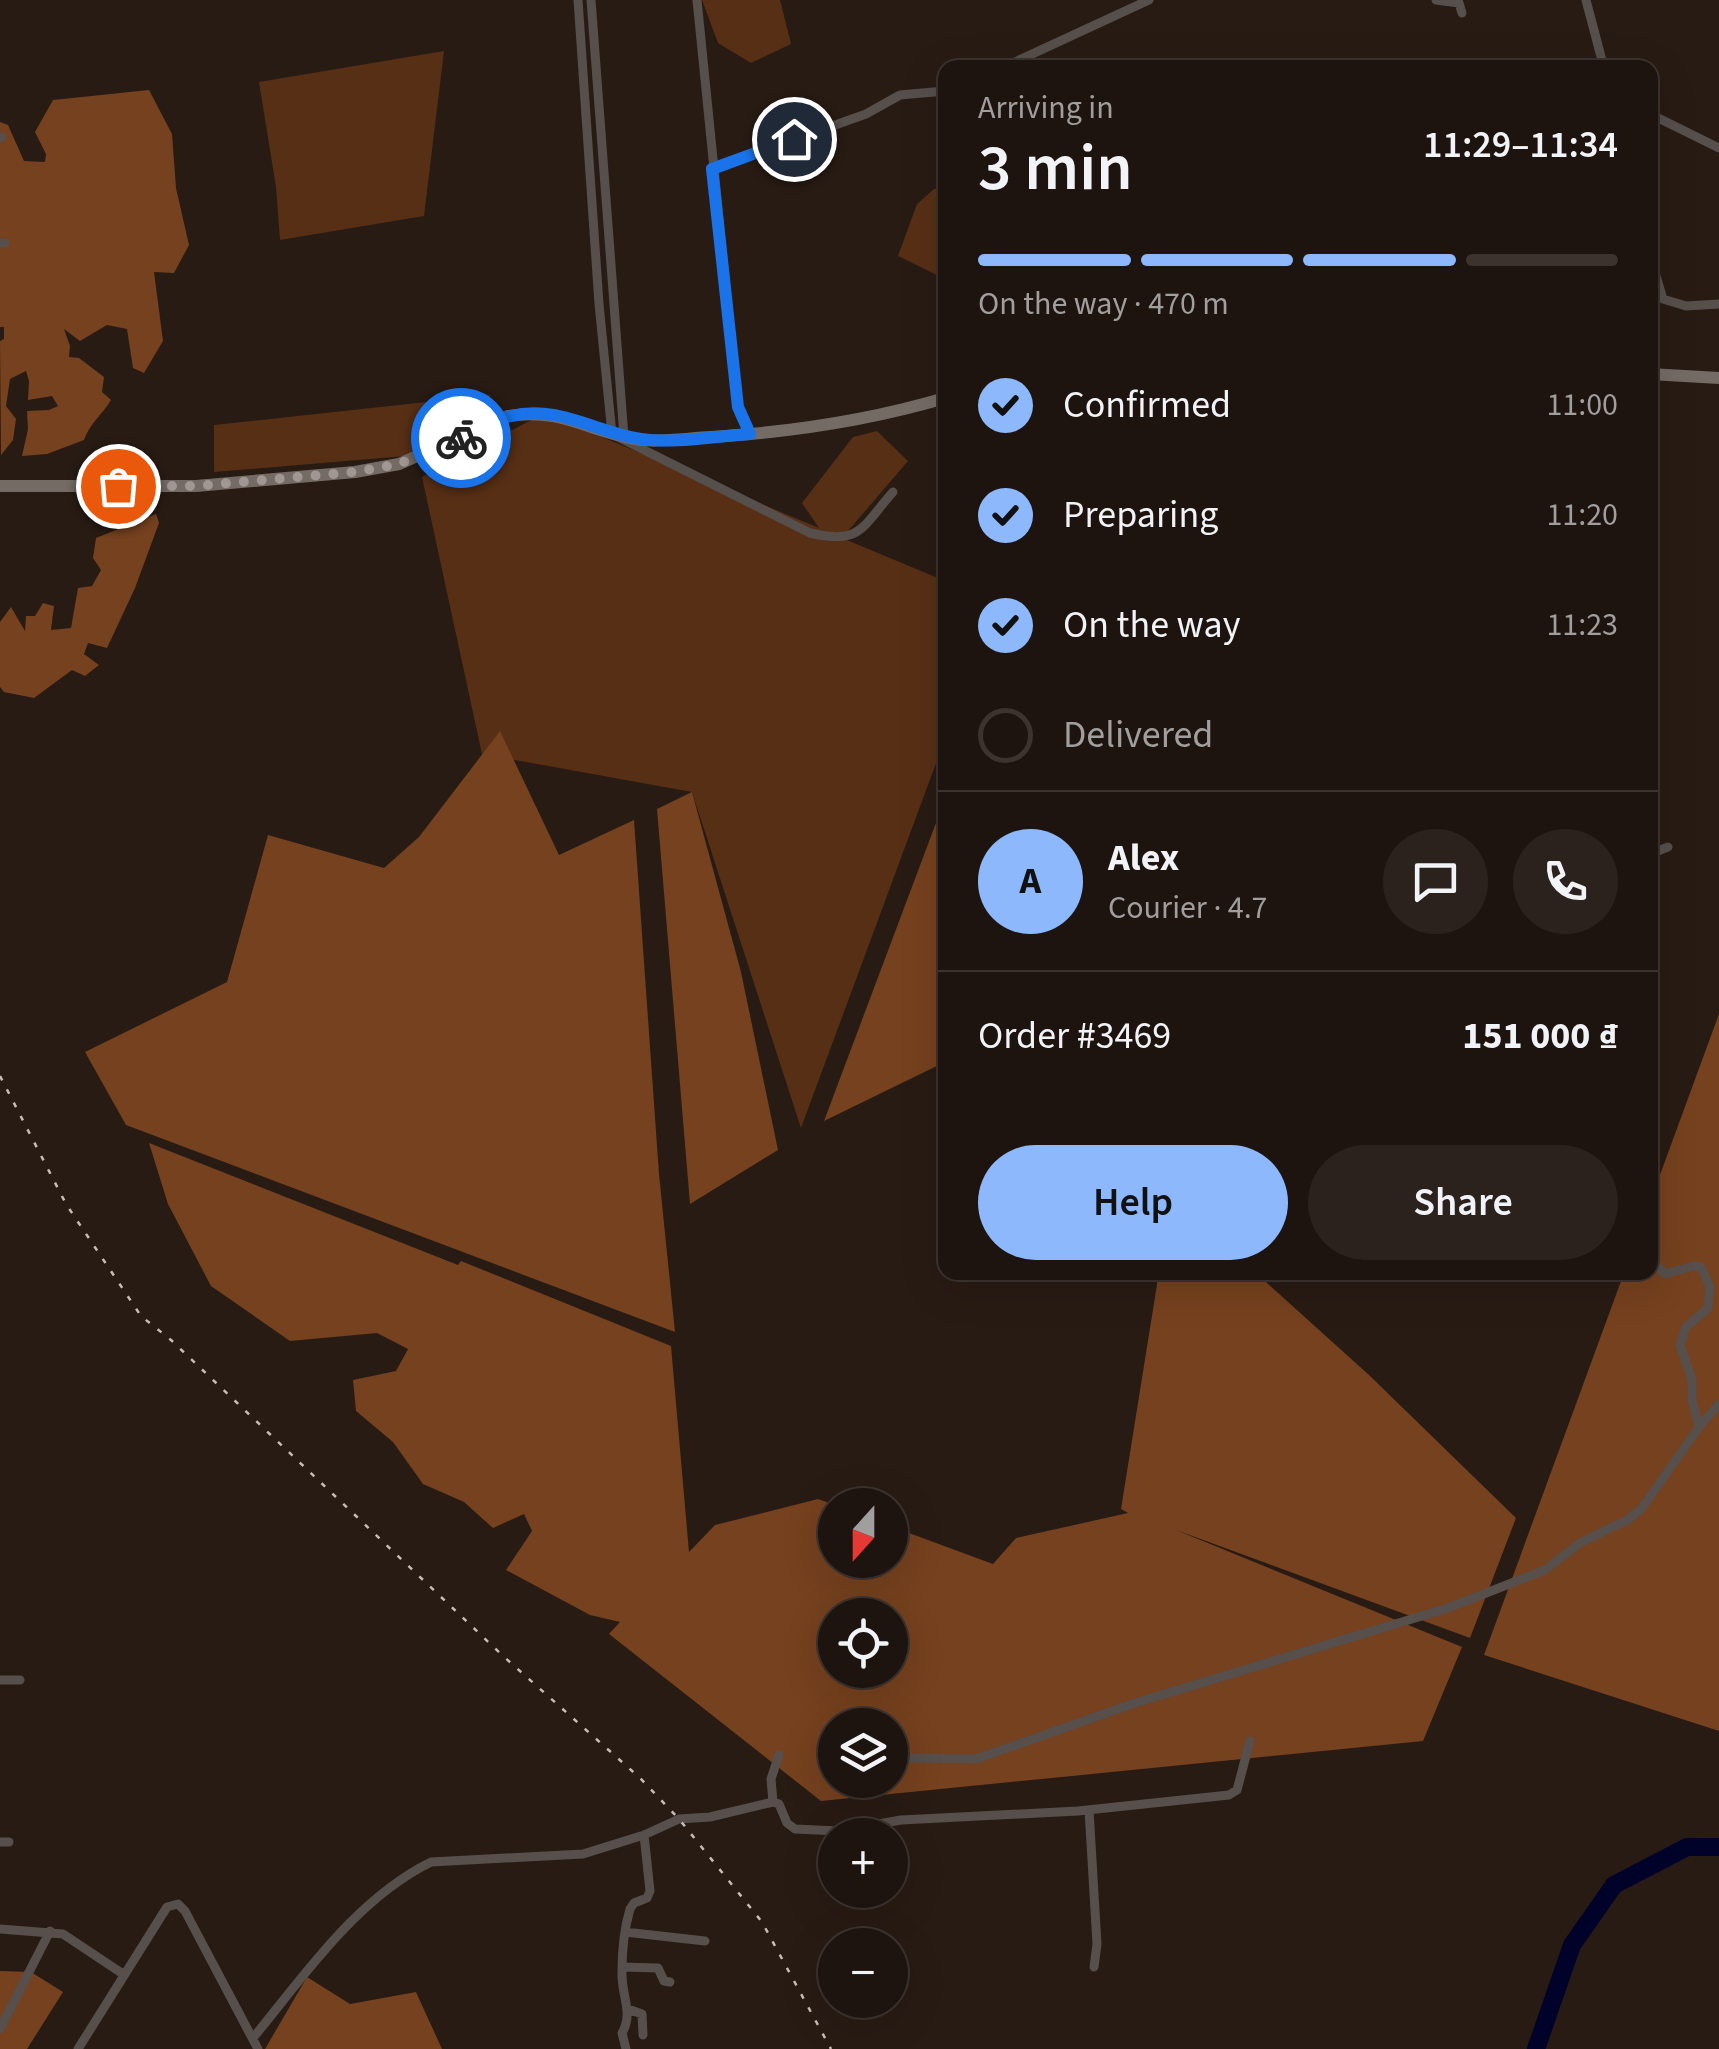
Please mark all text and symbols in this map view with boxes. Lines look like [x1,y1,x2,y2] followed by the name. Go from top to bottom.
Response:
[978,85,1114,131] text: Arriving in
[752,97,837,182] pin
[767,112,822,167] icon: home
[1423,118,1618,172] text: 11:29–11:34
[978,122,1133,215] text: 3 min
[978,281,1229,327] text: On the way · 470 m
[978,378,1033,433] icon: check
[1063,378,1231,432] text: Confirmed
[1546,382,1618,428] text: 11:00
[411,388,511,488] courier
[434,411,489,466] icon: bike
[76,444,161,529] pin
[91,459,146,514] icon: bag
[978,488,1033,543] icon: check
[1063,488,1218,542] text: Preparing
[1546,492,1618,538] text: 11:20
[978,598,1033,653] icon: check
[1063,598,1240,652] text: On the way
[1546,602,1618,648] text: 11:23
[1063,708,1213,762] text: Delivered
[1383,829,1488,934] button: chat
[1513,829,1618,934] button: phone
[1108,831,1179,885] text: Alex
[1020,854,1041,908] text: A
[1108,885,1268,931] text: Courier · 4.7
[978,1009,1171,1063] text: Order #3469
[1462,1009,1618,1063] text: 151 000 ₫
[978,1145,1288,1260] button: Help
[1308,1145,1618,1260] button: Share
[818,1488,908,1578] north arrow
[818,1488,908,2018] map controls
[818,1598,908,1688] button: locate
[818,1708,908,1798] button: layers
[818,1818,908,1908] button: +
[818,1928,908,2018] button: −

